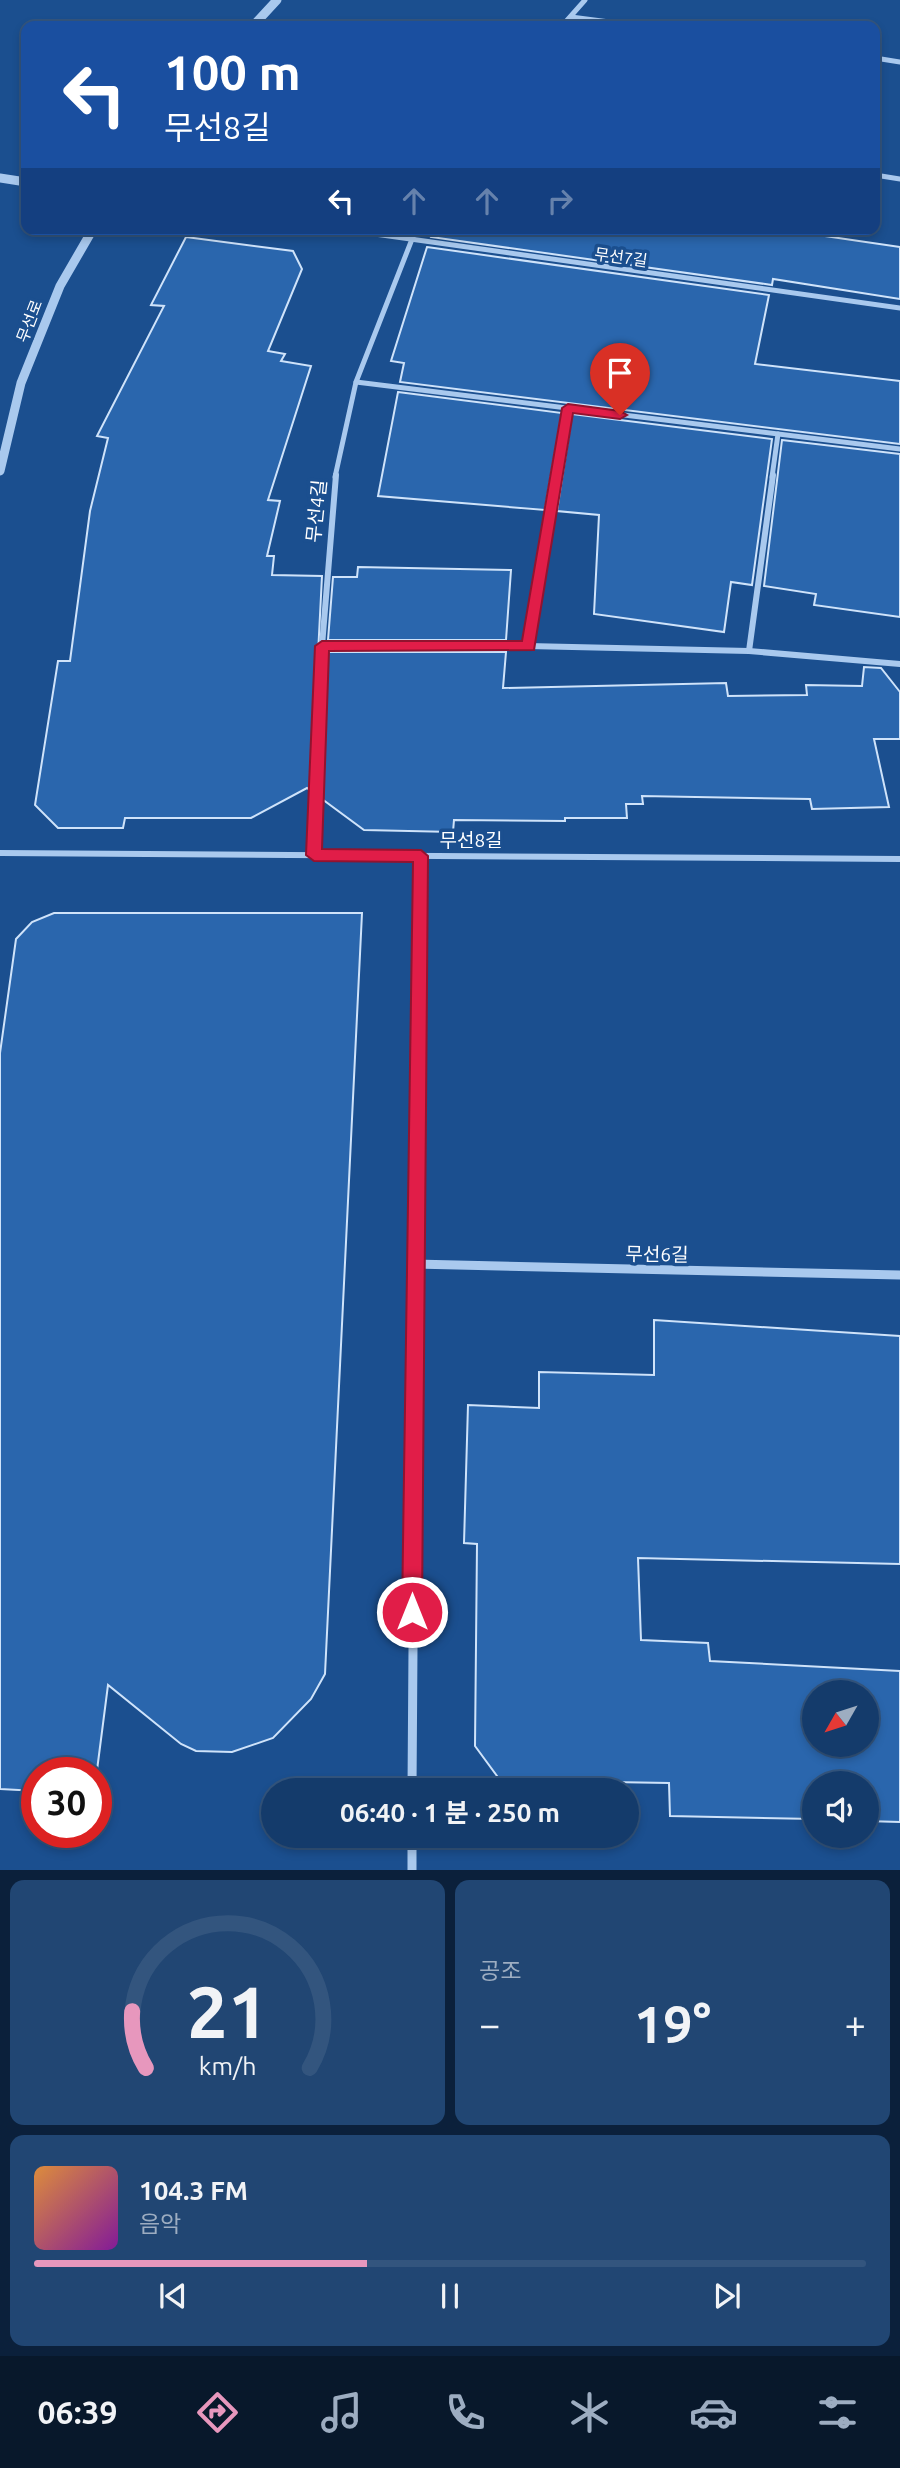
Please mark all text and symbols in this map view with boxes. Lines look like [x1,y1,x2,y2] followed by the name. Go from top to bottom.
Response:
[164,44,301,99] text: 100 m
[49,49,140,140] icon: left
[164,109,270,145] text: 무선8길
[322,182,360,220] icon: left
[395,182,433,220] icon: ahead
[468,182,506,220] icon: ahead
[541,182,579,220] icon: right
[593,244,649,270] street label: 무선7길
[13,297,45,345] street label: 무선로
[590,343,650,415] pin
[601,354,639,392] icon: arrive
[302,478,330,544] street label: 무선4길
[439,829,503,851] street label: 무선8길
[625,1242,689,1266] street label: 무선6길
[375,1575,449,1649] position arrow
[802,1680,878,1757] north arrow
[802,1680,879,1848] map controls
[21,1757,112,1848] speed limit sign: 30
[802,1771,879,1848] button: sound
[340,1798,560,1827] text: 06:40 · 1 분 · 250 m
[479,1958,521,1983] text: 공조
[186,1971,269,2053] text: 21
[634,1995,711,2053] text: 19°
[479,2003,500,2045] text: −
[845,2003,866,2045] text: +
[199,2052,256,2080] text: km/h
[139,2176,248,2205] text: 104.3 FM
[139,2211,181,2236] text: 음악
[154,2277,192,2315] icon: previous
[431,2277,469,2315] icon: pause
[708,2277,746,2315] icon: next
[193,2388,242,2437] icon: directions
[317,2388,366,2437] icon: music
[441,2388,490,2437] icon: phone
[565,2388,614,2437] icon: climate
[689,2388,738,2437] icon: car
[813,2388,862,2437] icon: filters
[38,2394,118,2430] text: 06:39

